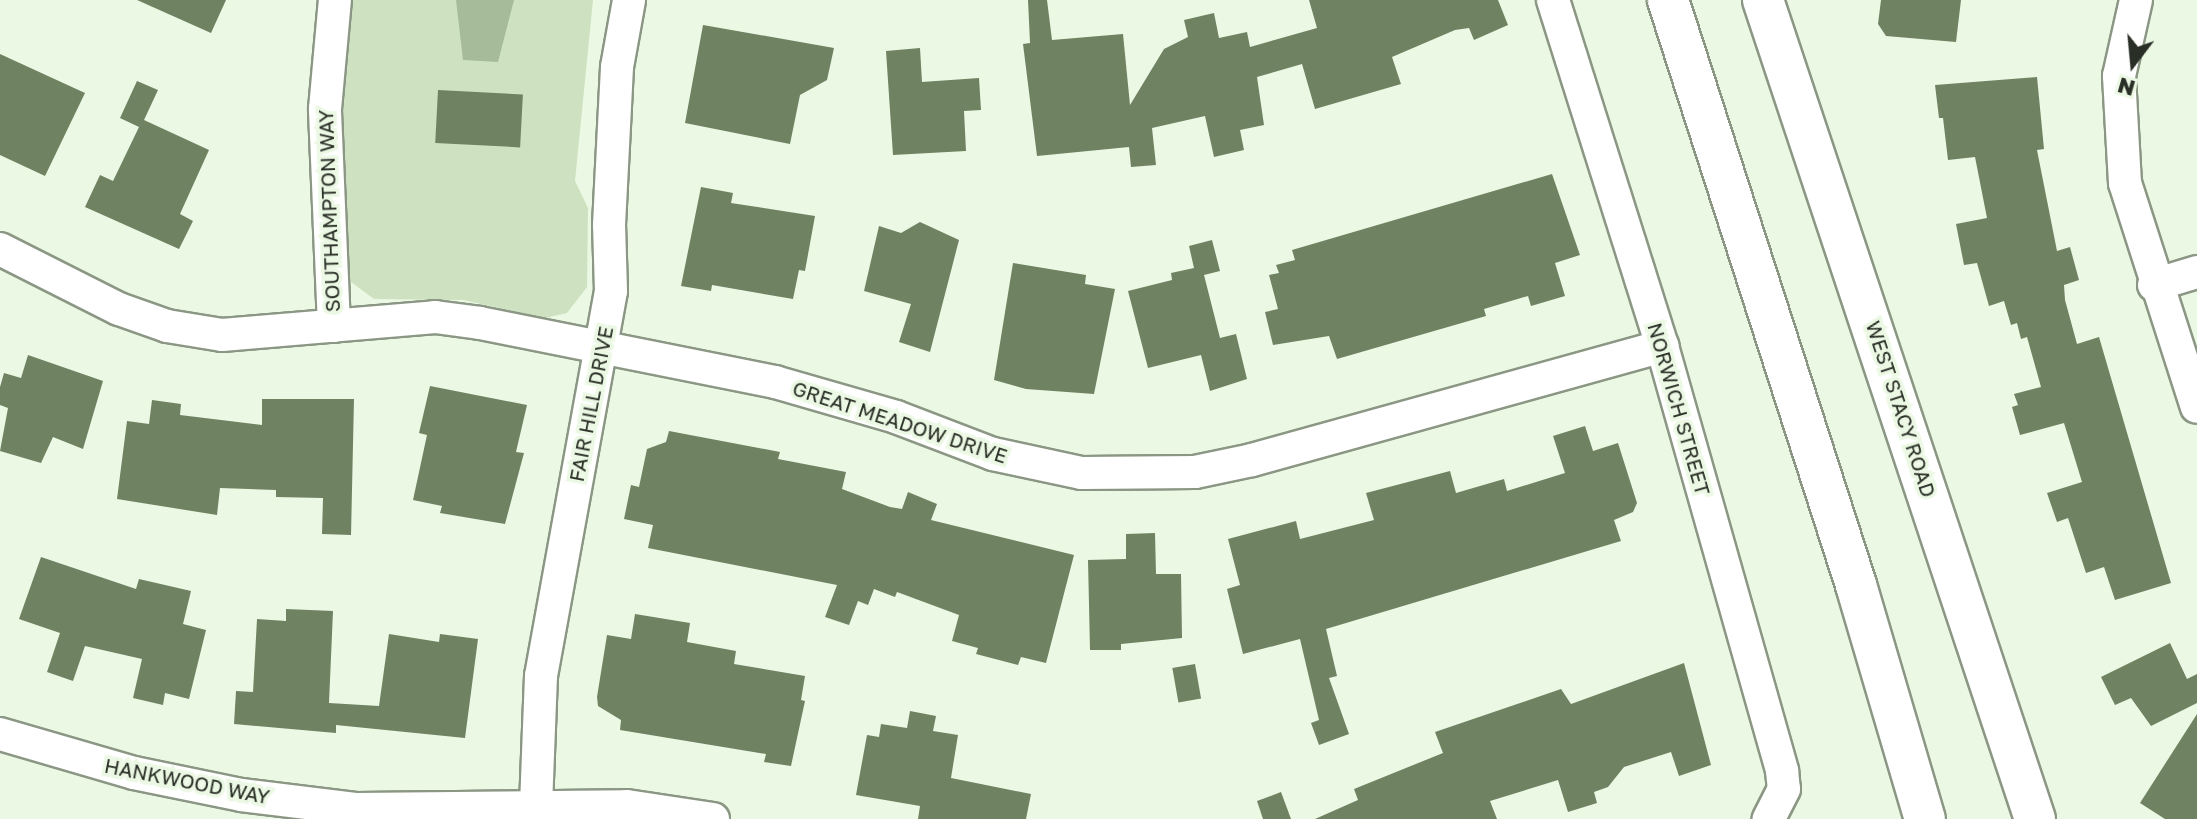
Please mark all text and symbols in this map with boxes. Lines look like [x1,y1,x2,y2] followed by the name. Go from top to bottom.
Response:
[2093,24,2173,104] north arrow
[2114,72,2138,103] text: N
[313,109,345,313] street label: SOUTHAMPTON WAY
[1861,318,1941,500] street label: WEST STACY ROAD
[1643,320,1715,498] street label: NORWICH STREET
[564,324,618,484] street label: FAIR HILL DRIVE
[790,376,1010,468] street label: GREAT MEADOW DRIVE
[102,753,272,809] street label: HANKWOOD WAY

